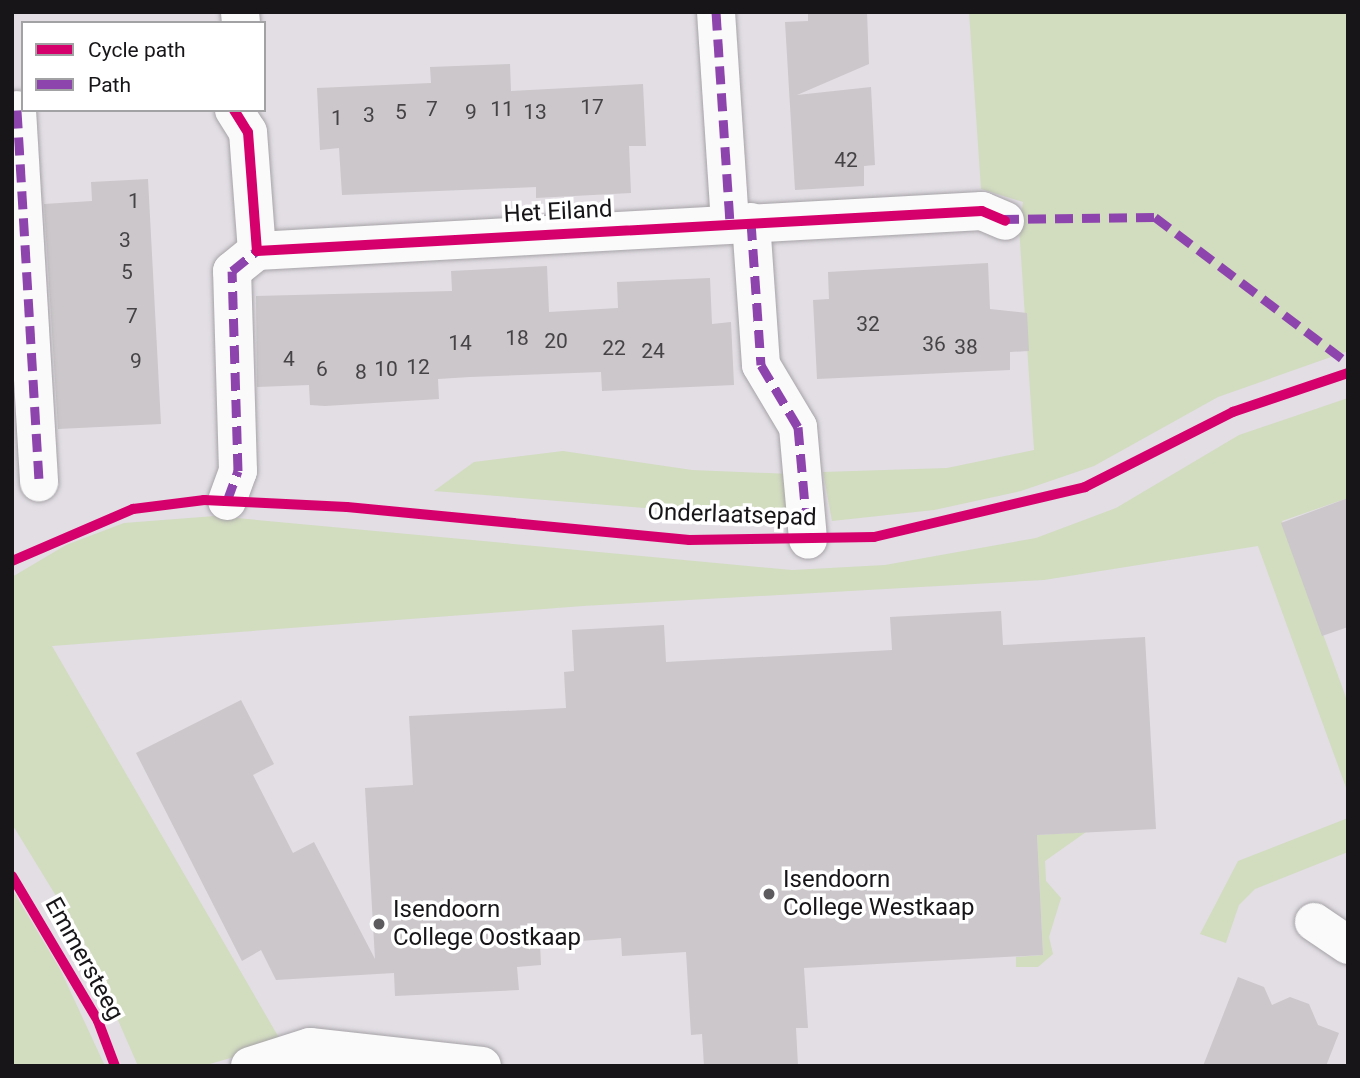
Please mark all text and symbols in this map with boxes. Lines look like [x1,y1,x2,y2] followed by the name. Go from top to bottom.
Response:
[21,21,266,112] legend
[88,38,186,62] text: Cycle path
[88,73,131,97] text: Path
[580,94,604,120] house number: 17
[426,96,438,122] house number: 7
[490,96,514,122] house number: 11
[395,99,407,125] house number: 5
[465,99,477,125] house number: 9
[523,99,547,125] house number: 13
[363,102,375,128] house number: 3
[331,105,343,131] house number: 1
[834,147,858,173] house number: 42
[128,188,140,214] house number: 1
[503,195,613,229] street label: Het Eiland
[119,227,131,253] house number: 3
[121,259,133,285] house number: 5
[126,303,138,329] house number: 7
[856,311,880,337] house number: 32
[505,325,529,351] house number: 18
[544,328,568,354] house number: 20
[448,330,472,356] house number: 14
[922,331,946,357] house number: 36
[954,334,978,360] house number: 38
[602,335,626,361] house number: 22
[641,338,665,364] house number: 24
[283,346,295,372] house number: 4
[130,348,142,374] house number: 9
[406,354,430,380] house number: 12
[316,356,328,382] house number: 6
[374,356,398,382] house number: 10
[355,359,367,385] house number: 8
[647,498,817,532] street label: Onderlaatsepad
[783,866,975,922] place label: Isendoorn College Westkaap
[761,886,777,902] marker: Isendoorn College Westkaap
[38,893,130,1025] street label: Emmersteeg
[393,896,581,952] place label: Isendoorn College Oostkaap
[371,916,387,932] marker: Isendoorn College Oostkaap

